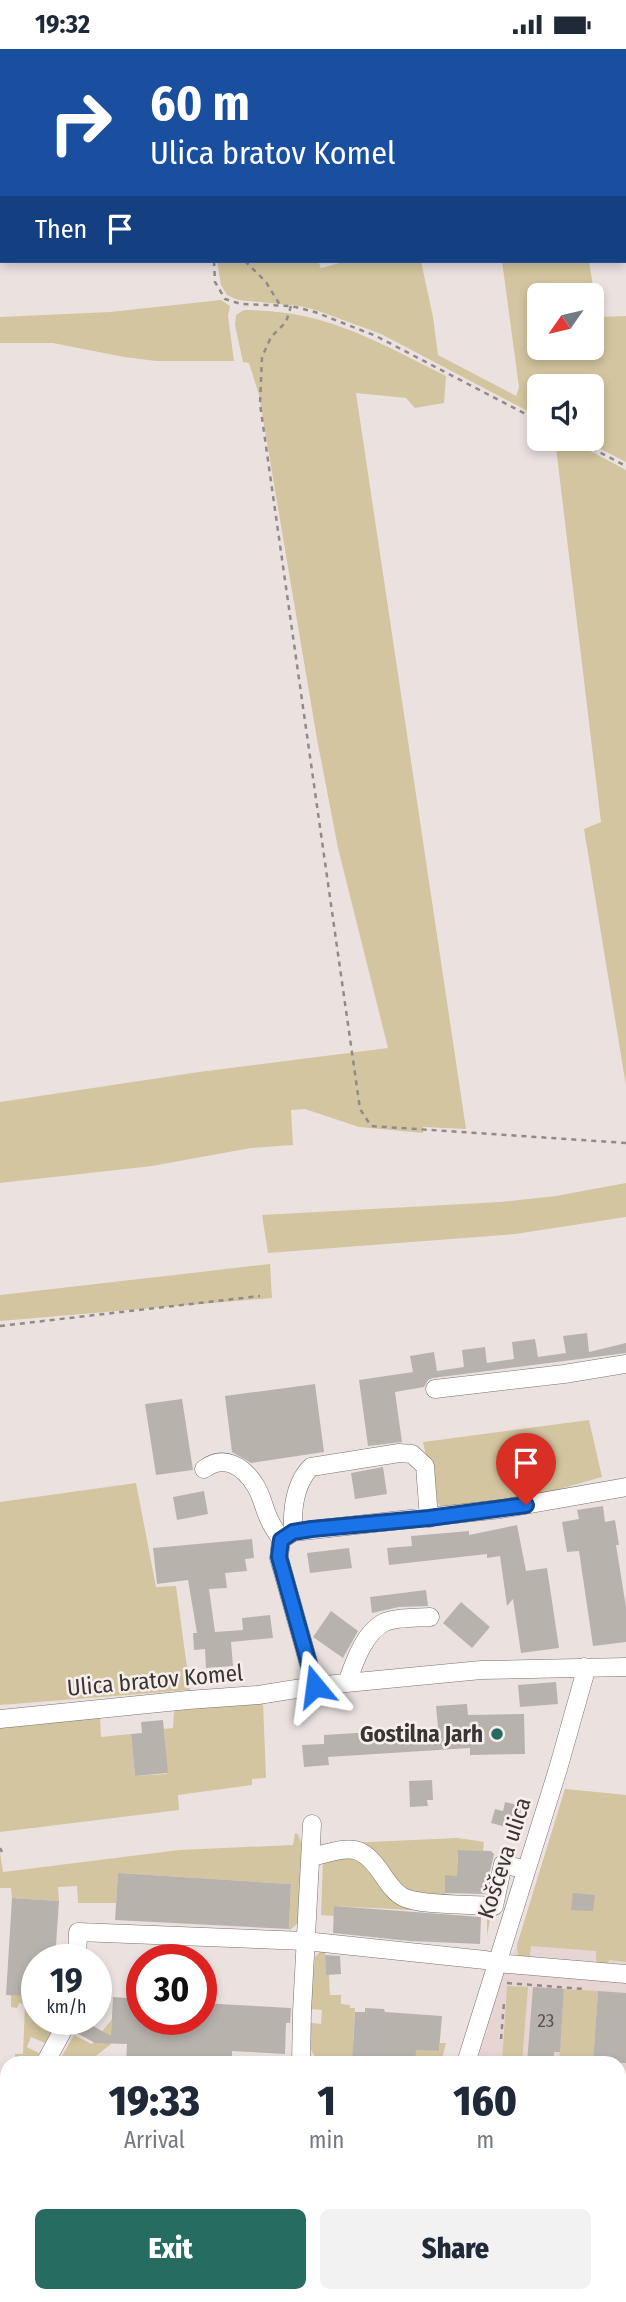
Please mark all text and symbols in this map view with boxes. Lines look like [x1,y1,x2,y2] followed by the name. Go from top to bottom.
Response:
[35,9,90,40] text: 19:32
[150,74,250,133] text: 60 m
[35,77,126,168] icon: right
[150,134,395,172] text: Ulica bratov Komel
[101,210,139,248] icon: arrive
[35,214,87,245] text: Then
[527,283,604,361] north arrow
[527,283,604,451] map controls
[527,374,604,451] button: sound
[496,1433,556,1505] pin
[507,1444,545,1482] icon: arrive
[278,1649,352,1723] position arrow
[66,1658,244,1702] street label: Ulica bratov Komel
[360,1720,483,1748] place label: Gostilna Jarh
[489,1726,505,1742] marker: Gostilna Jarh
[471,1794,537,1922] street label: Koščeva ulica
[126,1944,217,2035] speed limit sign: 30
[50,1959,83,2001] text: 19
[46,1996,87,2018] text: km/h
[538,2009,554,2032] house number: 23
[109,2076,200,2126] text: 19:33
[318,2076,336,2126] text: 1
[453,2076,517,2126] text: 160
[124,2126,185,2154] text: Arrival
[309,2126,344,2154] text: min
[476,2126,494,2154] text: m
[35,2209,306,2289] button: Exit
[320,2209,591,2289] button: Share

